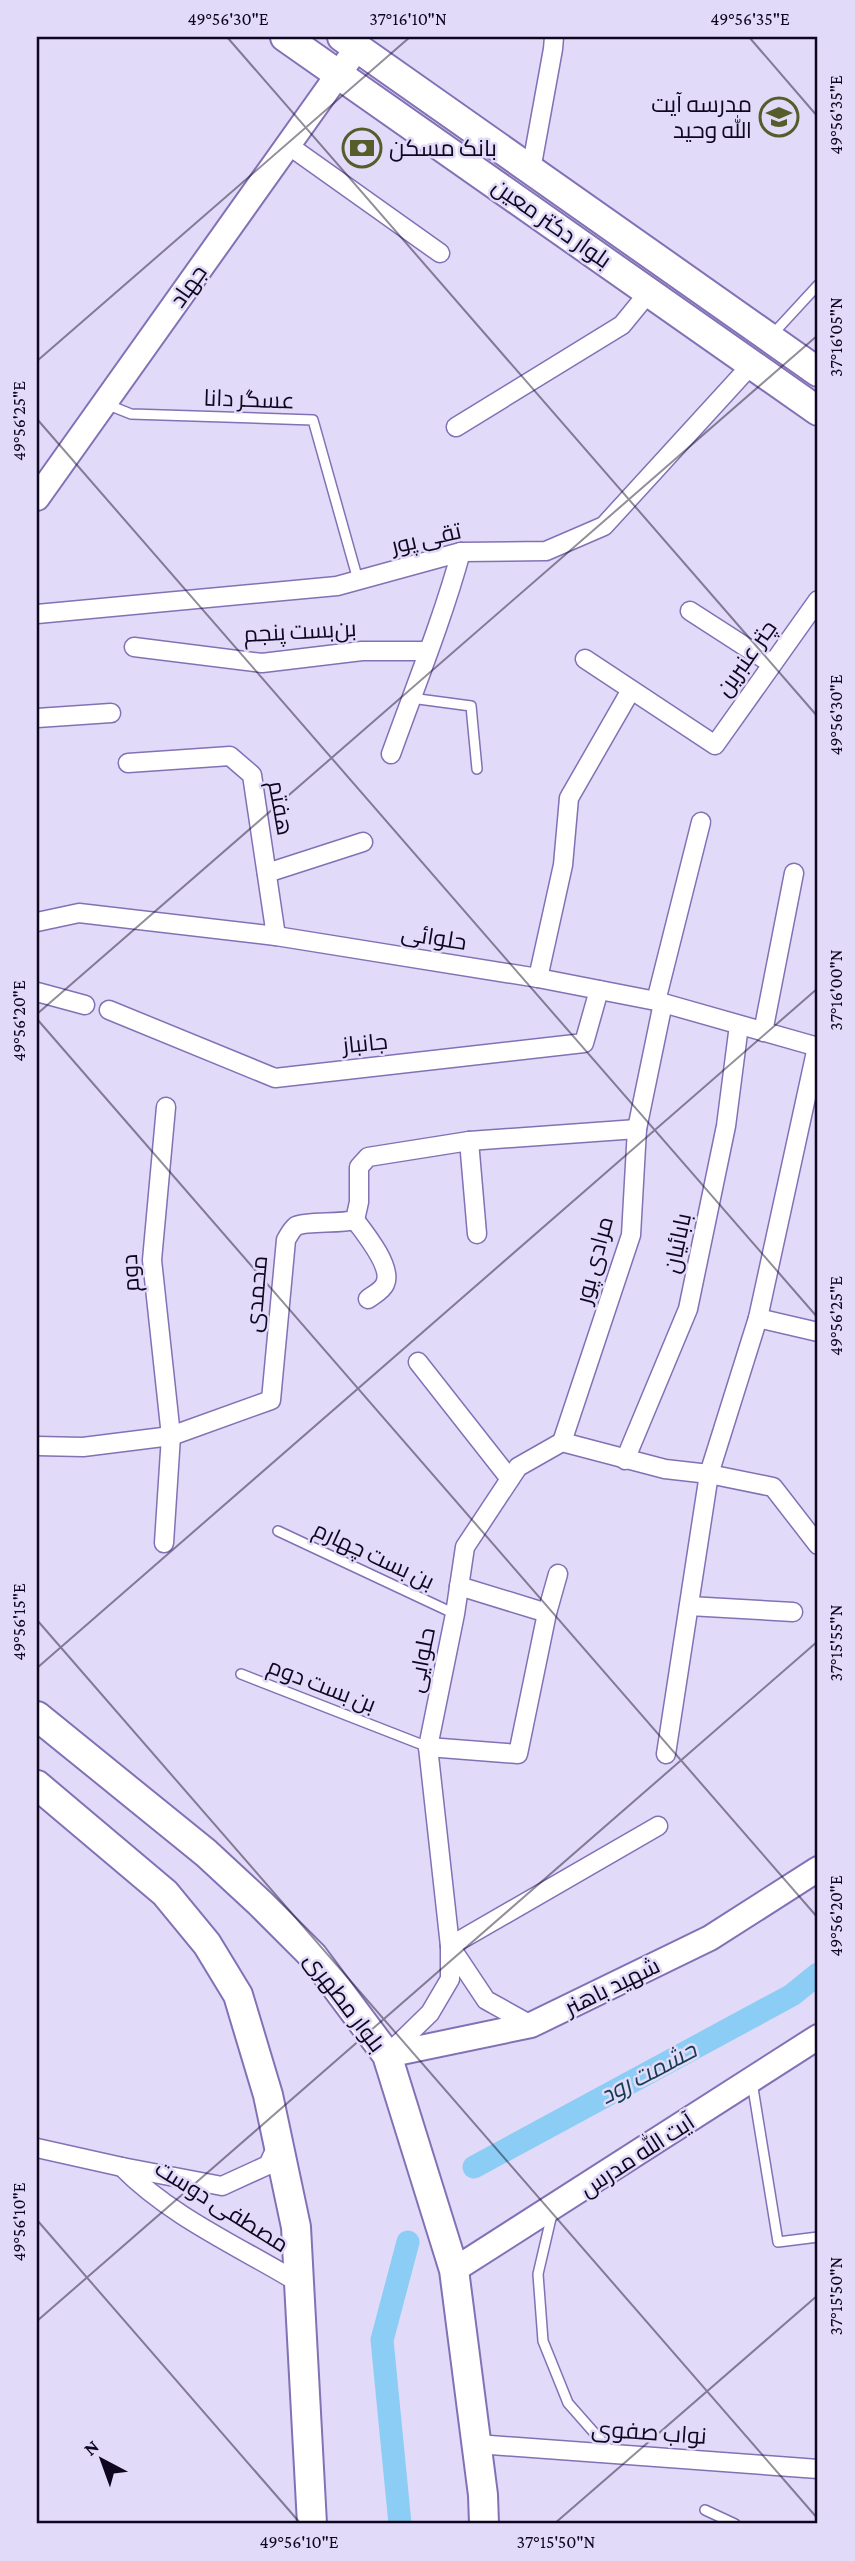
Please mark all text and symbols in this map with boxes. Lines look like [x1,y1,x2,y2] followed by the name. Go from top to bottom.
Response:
[187,9,269,29] text: 49°56'30"E
[369,9,447,29] text: 37°16'10"N
[710,9,790,29] text: 49°56'35"E
[826,75,846,155] text: 49°56'35"E
[651,91,752,143] place label: مدرسه آیت الله وحید
[758,96,800,138] school or university icon: مدرسه آیت الله وحید
[341,127,383,169] bank icon: بانک مسکن
[389,135,497,162] place label: بانک مسکن
[487,173,616,274] street label: بلوار دکتر معین
[164,260,213,313] street label: جهاد
[826,297,846,377] text: 37°16'05"N
[9,381,29,461] text: 49°56'25"E
[203,384,295,414] street label: عسگر دانا
[387,517,464,561] street label: تقی پور
[243,615,357,650] street label: بن‌بست پنجم
[710,615,783,702] street label: چتر عنبرین
[826,674,846,756] text: 49°56'30"E
[260,779,299,838] street label: هفتم
[399,919,469,956] street label: حلوائی
[826,949,846,1031] text: 37°16'00"N
[9,980,29,1062] text: 49°56'20"E
[339,1028,389,1059] street label: جانباز
[658,1211,697,1276] street label: بابائیان
[569,1213,620,1309] street label: مرادی پور
[116,1253,147,1293] street label: دوم
[240,1254,273,1334] street label: محمدی
[826,1276,846,1356] text: 49°56'25"E
[308,1516,439,1597] street label: بن بست چهارم
[9,1583,29,1661] text: 49°56'15"E
[826,1604,846,1682] text: 37°15'55"N
[402,1625,441,1695] street label: حلوایی
[263,1653,380,1720] street label: بن بست دوم
[826,1875,846,1957] text: 49°56'20"E
[298,1947,391,2057] street label: بلوار مطهری
[558,1952,664,2022] street label: شهید باهنر
[595,2035,703,2110] water label: حشمت رود
[574,2107,700,2202] street label: آیت الله مدرس
[150,2155,294,2258] street label: مصطفی دوست
[9,2182,29,2262] text: 49°56'10"E
[826,2256,846,2335] text: 37°15'50"N
[590,2415,708,2450] street label: نواب صفوی
[66,2424,136,2494] north arrow
[79,2435,103,2460] text: N
[259,2532,339,2552] text: 49°56'10"E
[517,2532,596,2552] text: 37°15'50"N

